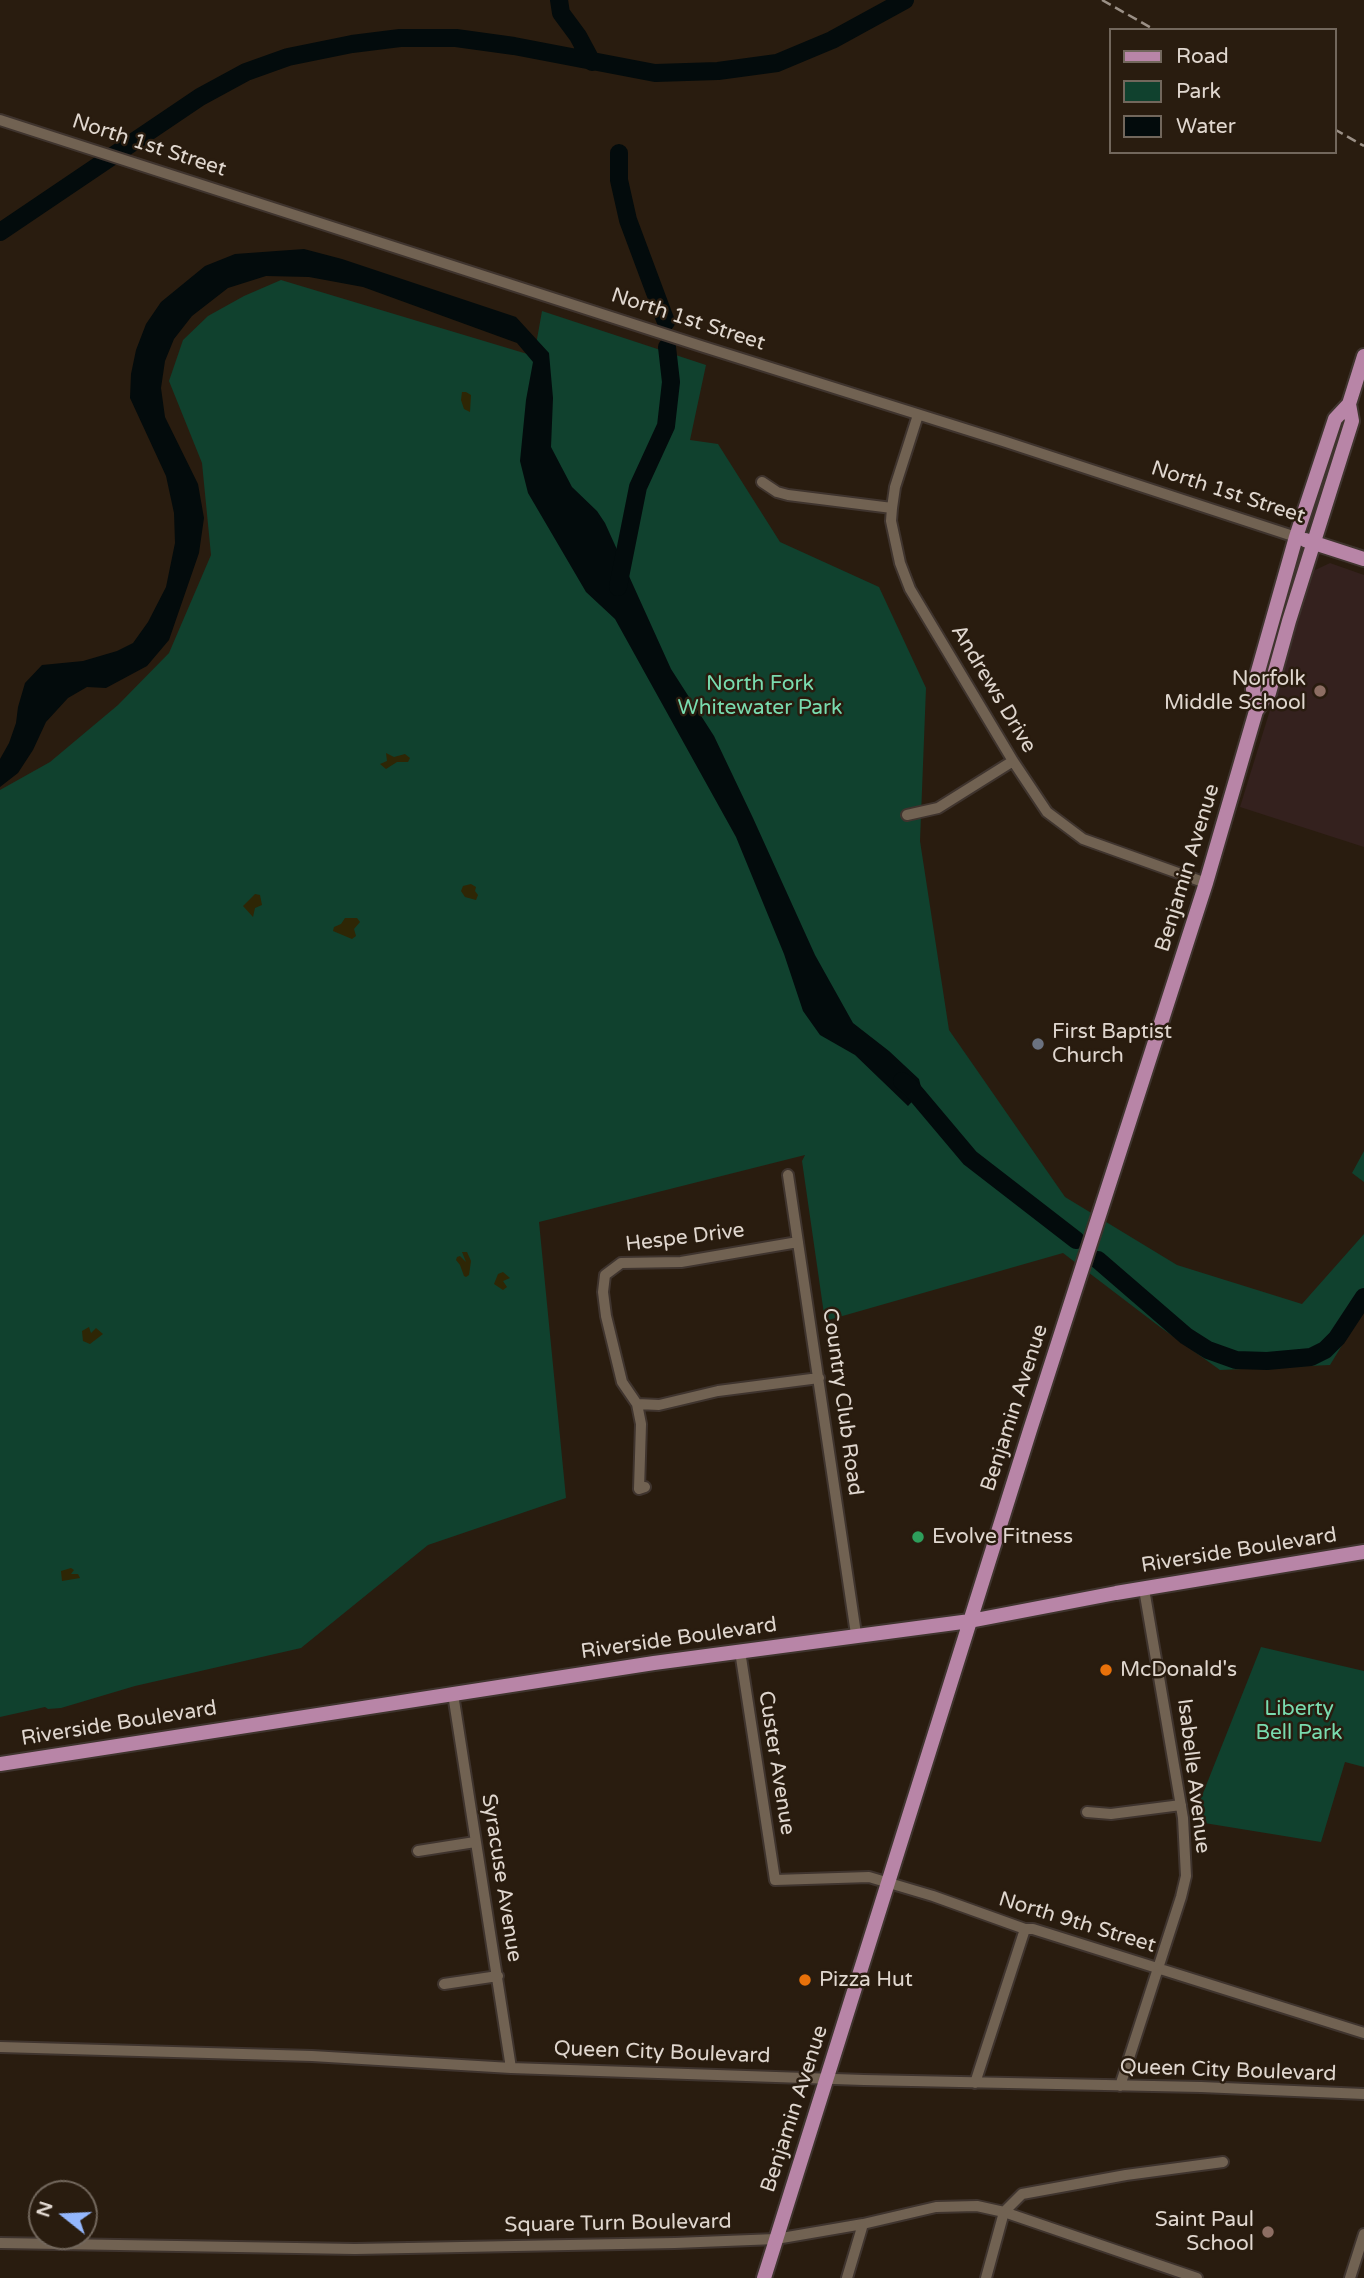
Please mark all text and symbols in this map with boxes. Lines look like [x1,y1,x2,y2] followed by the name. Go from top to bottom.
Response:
[1108,28,1336,154] legend
[1176,44,1229,69] text: Road
[1176,79,1221,104] text: Park
[69,109,229,183] street label: North 1st Street
[1176,114,1236,139] text: Water
[608,283,768,357] street label: North 1st Street
[1148,456,1308,530] street label: North 1st Street
[945,620,1041,758] street label: Andrews Drive
[1164,666,1306,716] place label: Norfolk Middle School
[677,671,843,721] park label: North Fork Whitewater Park
[1312,683,1328,699] marker: Norfolk Middle School
[1150,781,1226,955] street label: Benjamin Avenue
[1052,1019,1172,1069] place label: First Baptist Church
[1030,1036,1046,1052] marker: First Baptist Church
[624,1218,746,1258] street label: Hespe Drive
[816,1307,868,1497] street label: Country Club Road
[976,1321,1054,1495] street label: Benjamin Avenue
[1139,1523,1339,1579] street label: Riverside Boulevard
[932,1524,1073,1550] place label: Evolve Fitness
[910,1529,926,1545] marker: Evolve Fitness
[579,1613,779,1665] street label: Riverside Boulevard
[1120,1657,1237,1683] place label: McDonald's
[1098,1662,1114,1678] marker: McDonald's
[752,1689,800,1837] street label: Custer Avenue
[19,1696,219,1752] street label: Riverside Boulevard
[1255,1696,1343,1746] park label: Liberty Bell Park
[1171,1697,1215,1855] street label: Isabelle Avenue
[475,1792,527,1964] street label: Syracuse Avenue
[995,1887,1159,1959] street label: North 9th Street
[819,1967,913,1993] place label: Pizza Hut
[797,1972,813,1988] marker: Pizza Hut
[756,2022,834,2196] street label: Benjamin Avenue
[553,2037,771,2069] street label: Queen City Boulevard
[1119,2055,1337,2087] street label: Queen City Boulevard
[28,2180,98,2250] north arrow
[32,2198,58,2220] text: N
[1155,2207,1254,2257] place label: Saint Paul School
[504,2209,732,2239] street label: Square Turn Boulevard
[1260,2224,1276,2240] marker: Saint Paul School

